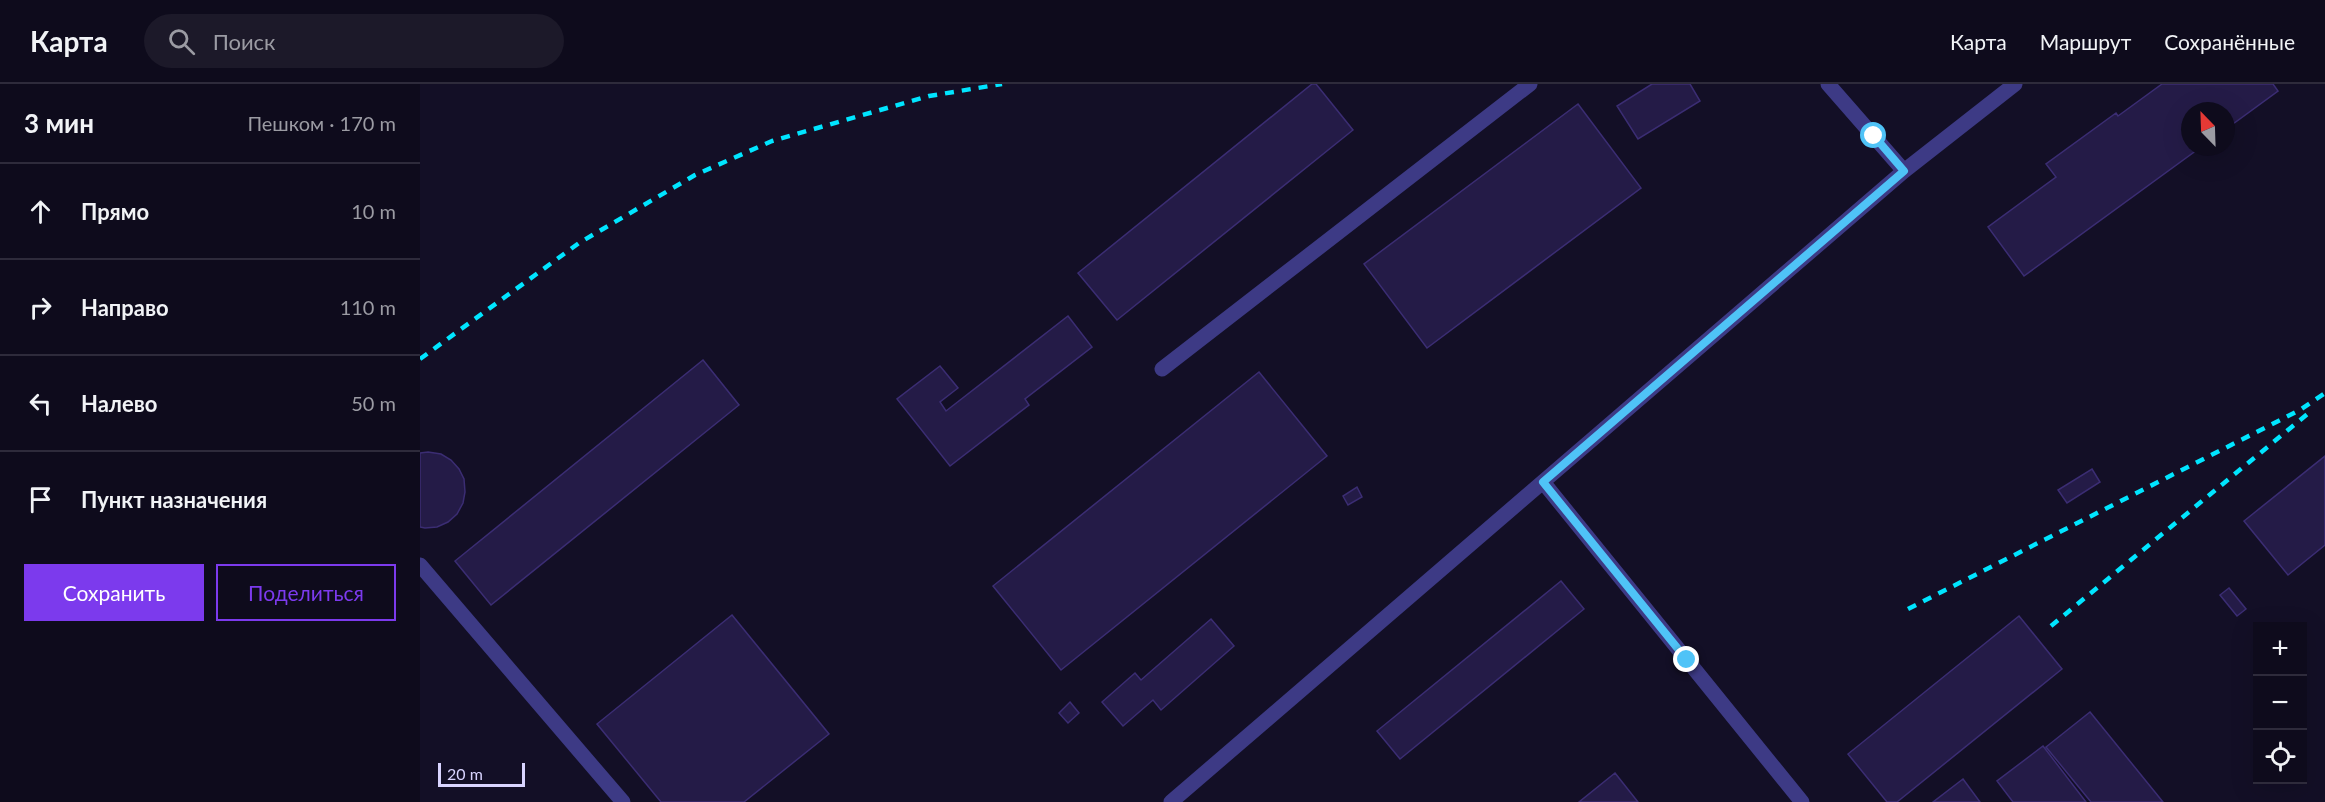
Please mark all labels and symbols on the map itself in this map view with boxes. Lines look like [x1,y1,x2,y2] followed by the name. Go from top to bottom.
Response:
[2181,102,2235,156] north arrow
[1860,122,1886,148] route start
[1673,646,1699,672] route end
[438,760,525,788] scale bar

